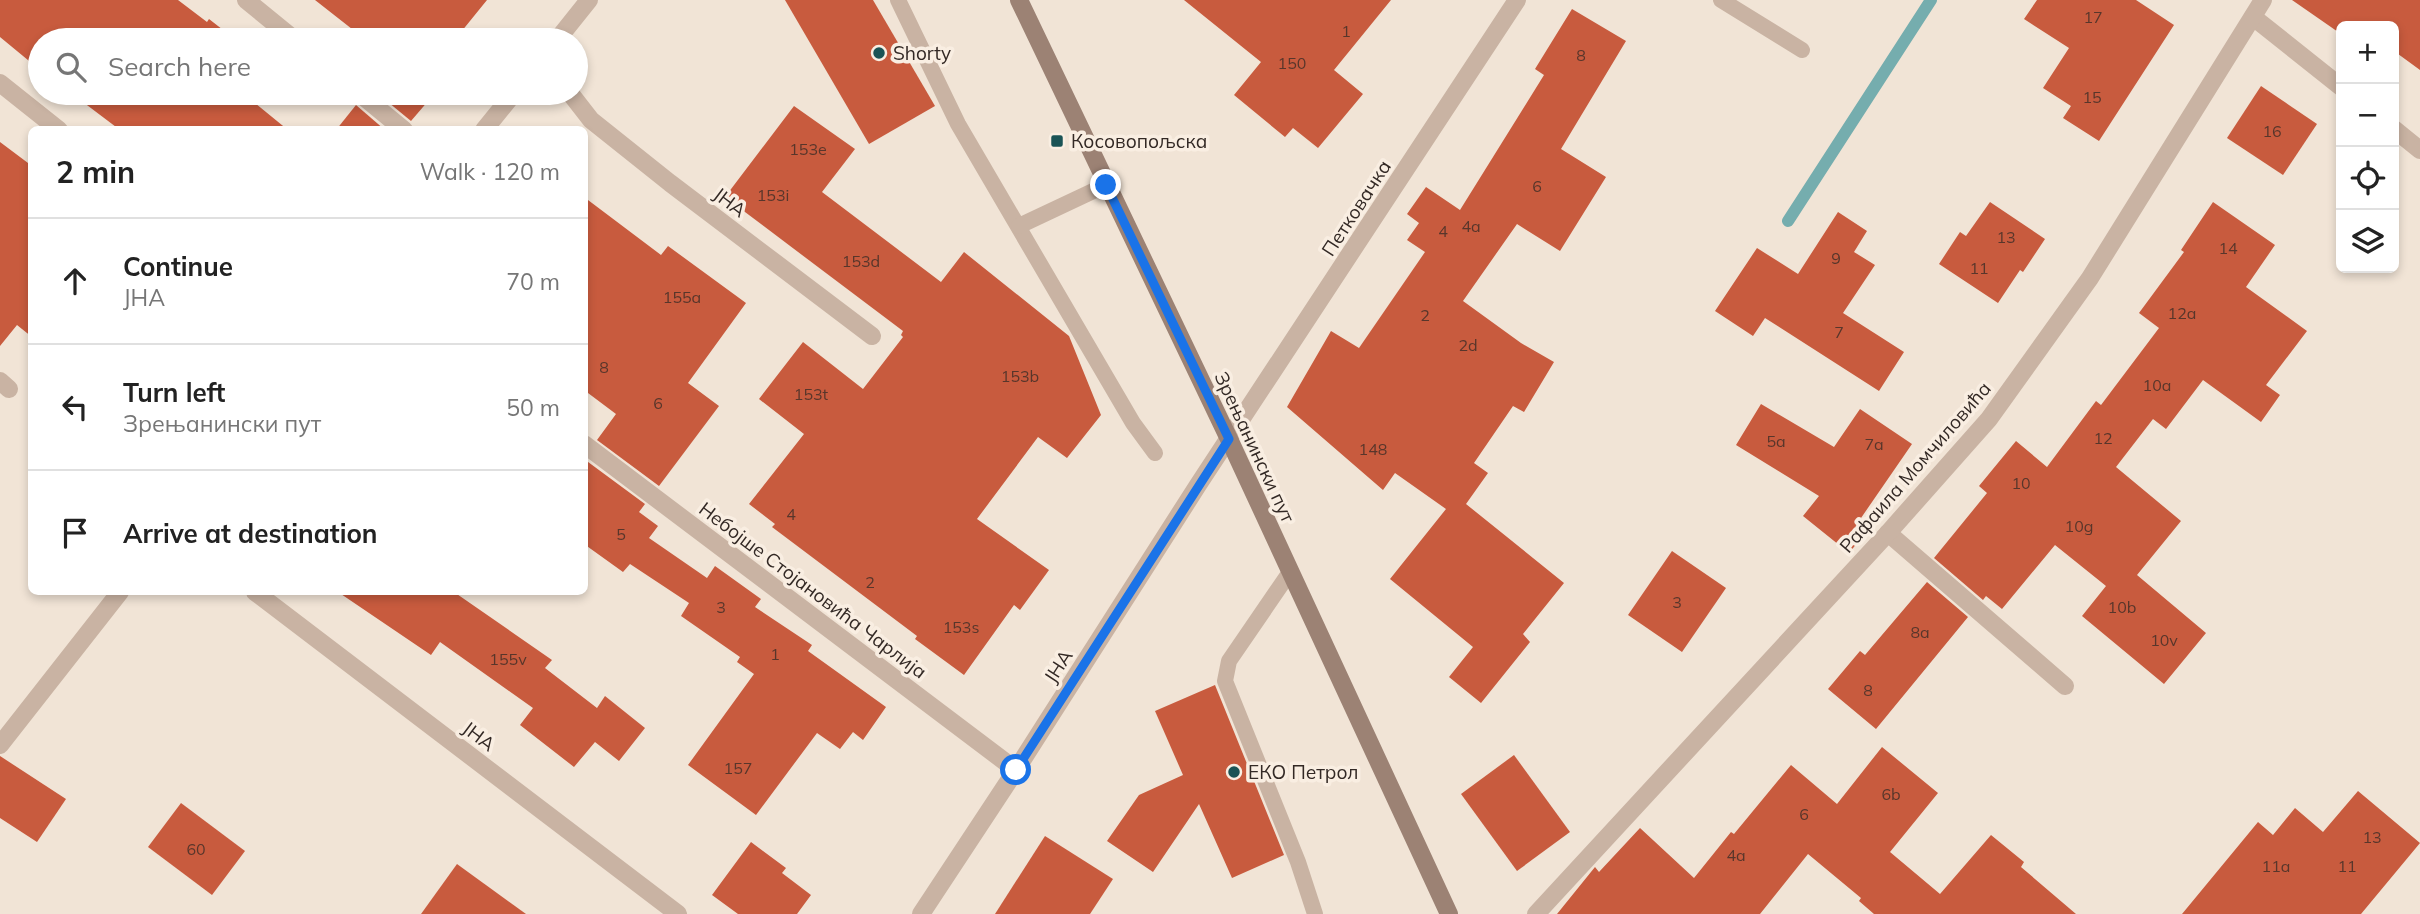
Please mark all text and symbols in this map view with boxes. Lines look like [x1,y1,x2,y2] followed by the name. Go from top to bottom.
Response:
[2083,7,2103,27] house number: 17
[1341,21,1351,41] house number: 1
[2336,21,2399,273] map controls
[2336,21,2399,84] button: +
[28,28,588,105] search box
[893,41,951,65] place label: Shorty
[871,45,887,61] marker: Shorty
[1576,45,1586,65] house number: 8
[52,48,90,86] icon: search
[108,50,251,83] text: Search here
[1278,53,1306,73] house number: 150
[2336,84,2399,147] button: −
[2082,87,2102,107] house number: 15
[2262,121,2282,141] house number: 16
[1071,129,1207,153] place label: Косовопољска
[1049,133,1065,149] marker: Косовопољска
[789,139,827,159] house number: 153e
[2336,147,2399,210] button: locate
[56,153,135,191] text: 2 min
[1316,155,1396,261] street label: Петковачка
[420,157,560,186] text: Walk · 120 m
[1090,169,1121,200] route end
[1532,176,1542,196] house number: 6
[709,182,751,222] street label: ЈНА
[757,185,789,205] house number: 153i
[2336,210,2399,273] button: layers
[1461,216,1481,236] house number: 4a
[1438,221,1448,241] house number: 4
[1996,227,2016,247] house number: 13
[2218,238,2238,258] house number: 14
[1831,248,1841,268] house number: 9
[123,250,233,283] text: Continue
[842,251,880,271] house number: 153d
[1969,258,1989,278] house number: 11
[56,262,94,300] icon: ahead
[506,267,560,296] text: 70 m
[123,283,165,312] text: ЈНА
[663,287,701,307] house number: 155a
[2168,303,2196,323] house number: 12a
[1420,305,1430,325] house number: 2
[1834,322,1844,342] house number: 7
[1458,335,1478,355] house number: 2d
[599,357,609,377] house number: 8
[1001,366,1039,386] house number: 153b
[1210,368,1301,527] street label: Зрењанински пут
[2143,375,2171,395] house number: 10a
[123,376,225,409] text: Turn left
[1834,376,1996,558] street label: Рафаила Момчиловића
[794,384,829,404] house number: 153t
[56,388,94,426] icon: left
[506,393,560,422] text: 50 m
[653,393,663,413] house number: 6
[123,409,321,438] text: Зрењанински пут
[2093,428,2113,448] house number: 12
[1766,431,1786,451] house number: 5a
[1864,434,1884,454] house number: 7a
[1359,439,1387,459] house number: 148
[2011,473,2031,493] house number: 10
[694,496,932,684] street label: Небојше Стојановића Чарлија
[786,504,796,524] house number: 4
[56,514,94,552] icon: arrive
[2065,516,2093,536] house number: 10g
[123,517,378,550] text: Arrive at destination
[616,524,626,544] house number: 5
[865,572,875,592] house number: 2
[1672,592,1682,612] house number: 3
[716,597,726,617] house number: 3
[2108,597,2136,617] house number: 10b
[943,617,979,637] house number: 153s
[1910,622,1930,642] house number: 8a
[2150,630,2178,650] house number: 10v
[770,644,780,664] house number: 1
[1038,645,1078,687] street label: ЈНА
[489,649,527,669] house number: 155v
[1863,680,1873,700] house number: 8
[458,716,500,756] street label: ЈНА
[1000,754,1031,785] route start
[724,758,752,778] house number: 157
[1248,760,1358,784] place label: ЕКО Петрол
[1226,764,1242,780] marker: ЕКО Петрол
[1881,784,1901,804] house number: 6b
[1799,804,1809,824] house number: 6
[2362,827,2382,847] house number: 13
[186,839,206,859] house number: 60
[1726,845,1746,865] house number: 4a
[2262,856,2290,876] house number: 11a
[2337,856,2357,876] house number: 11

